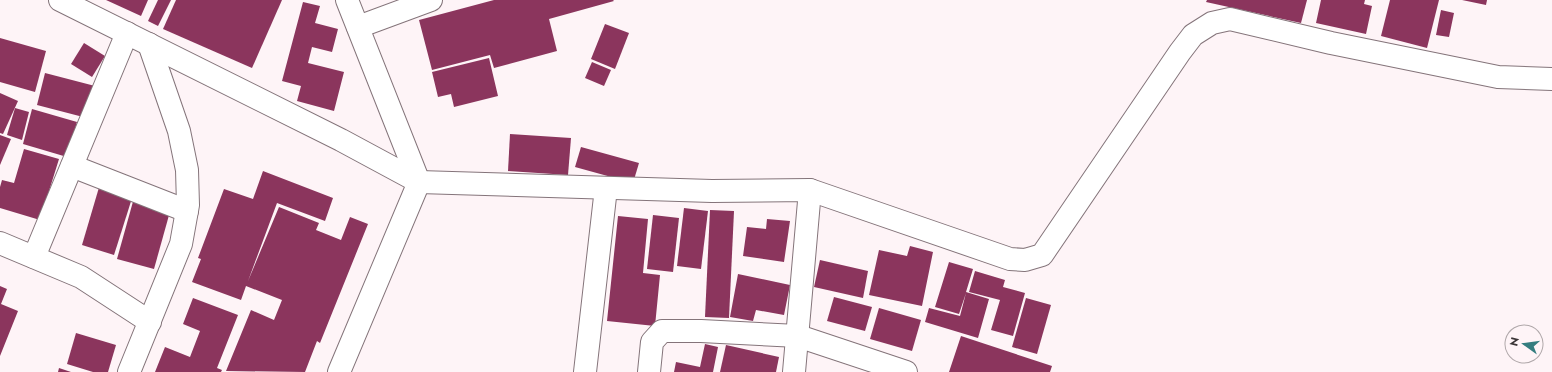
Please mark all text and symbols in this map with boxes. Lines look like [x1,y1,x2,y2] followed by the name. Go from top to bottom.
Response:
[1504,324,1544,364] north arrow
[1505,335,1523,348] text: N

